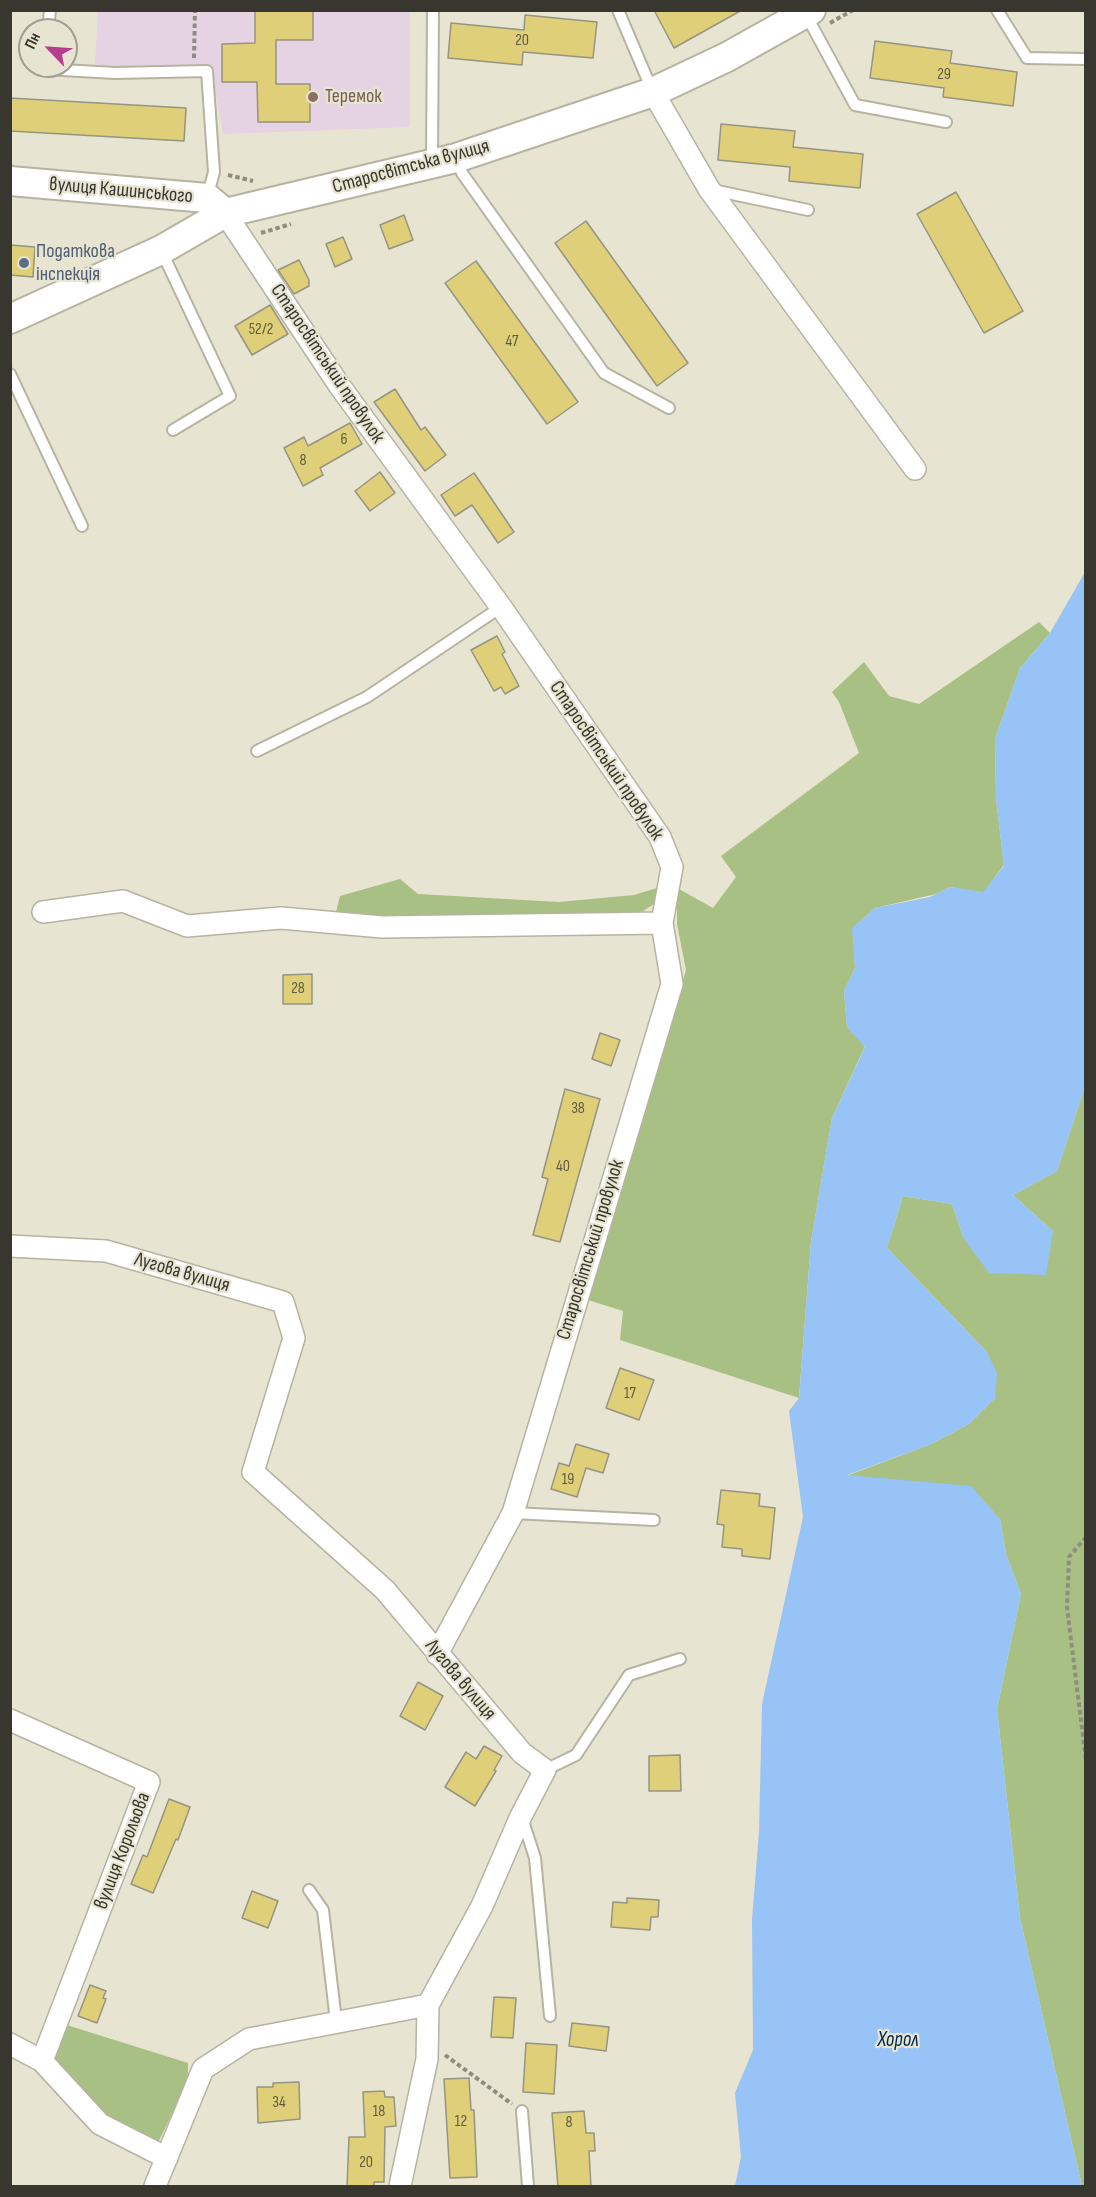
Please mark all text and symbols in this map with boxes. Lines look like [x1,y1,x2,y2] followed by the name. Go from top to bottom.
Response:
[18,18,78,78] north arrow
[21,30,45,52] text: Пн
[515,31,529,51] house number: 20
[937,65,951,85] house number: 29
[325,85,382,109] place label: Теремок
[306,90,320,104] marker: Теремок
[330,135,492,199] street label: Старосвітська вулиця
[48,173,194,209] street label: вулиця Кашинського
[36,240,115,287] place label: Податкова інспекція
[17,256,31,270] marker: Податкова інспекція
[265,280,389,448] street label: Старосвітський провулок
[249,320,273,340] house number: 52/2
[506,332,518,352] house number: 47
[340,430,348,450] house number: 6
[299,451,307,471] house number: 8
[544,677,668,845] street label: Старосвітський провулок
[291,979,305,999] house number: 28
[571,1099,585,1119] house number: 38
[552,1157,630,1343] street label: Старосвітський провулок
[556,1157,570,1177] house number: 40
[132,1248,232,1298] street label: Лугова вулиця
[624,1384,636,1404] house number: 17
[562,1470,574,1490] house number: 19
[419,1635,501,1725] street label: Лугова вулиця
[90,1789,156,1913] street label: вулиця Корольова
[878,2028,918,2054] water label: Хорол
[272,2093,286,2113] house number: 34
[373,2102,385,2122] house number: 18
[455,2112,467,2132] house number: 12
[565,2113,573,2133] house number: 8
[359,2153,373,2173] house number: 20

